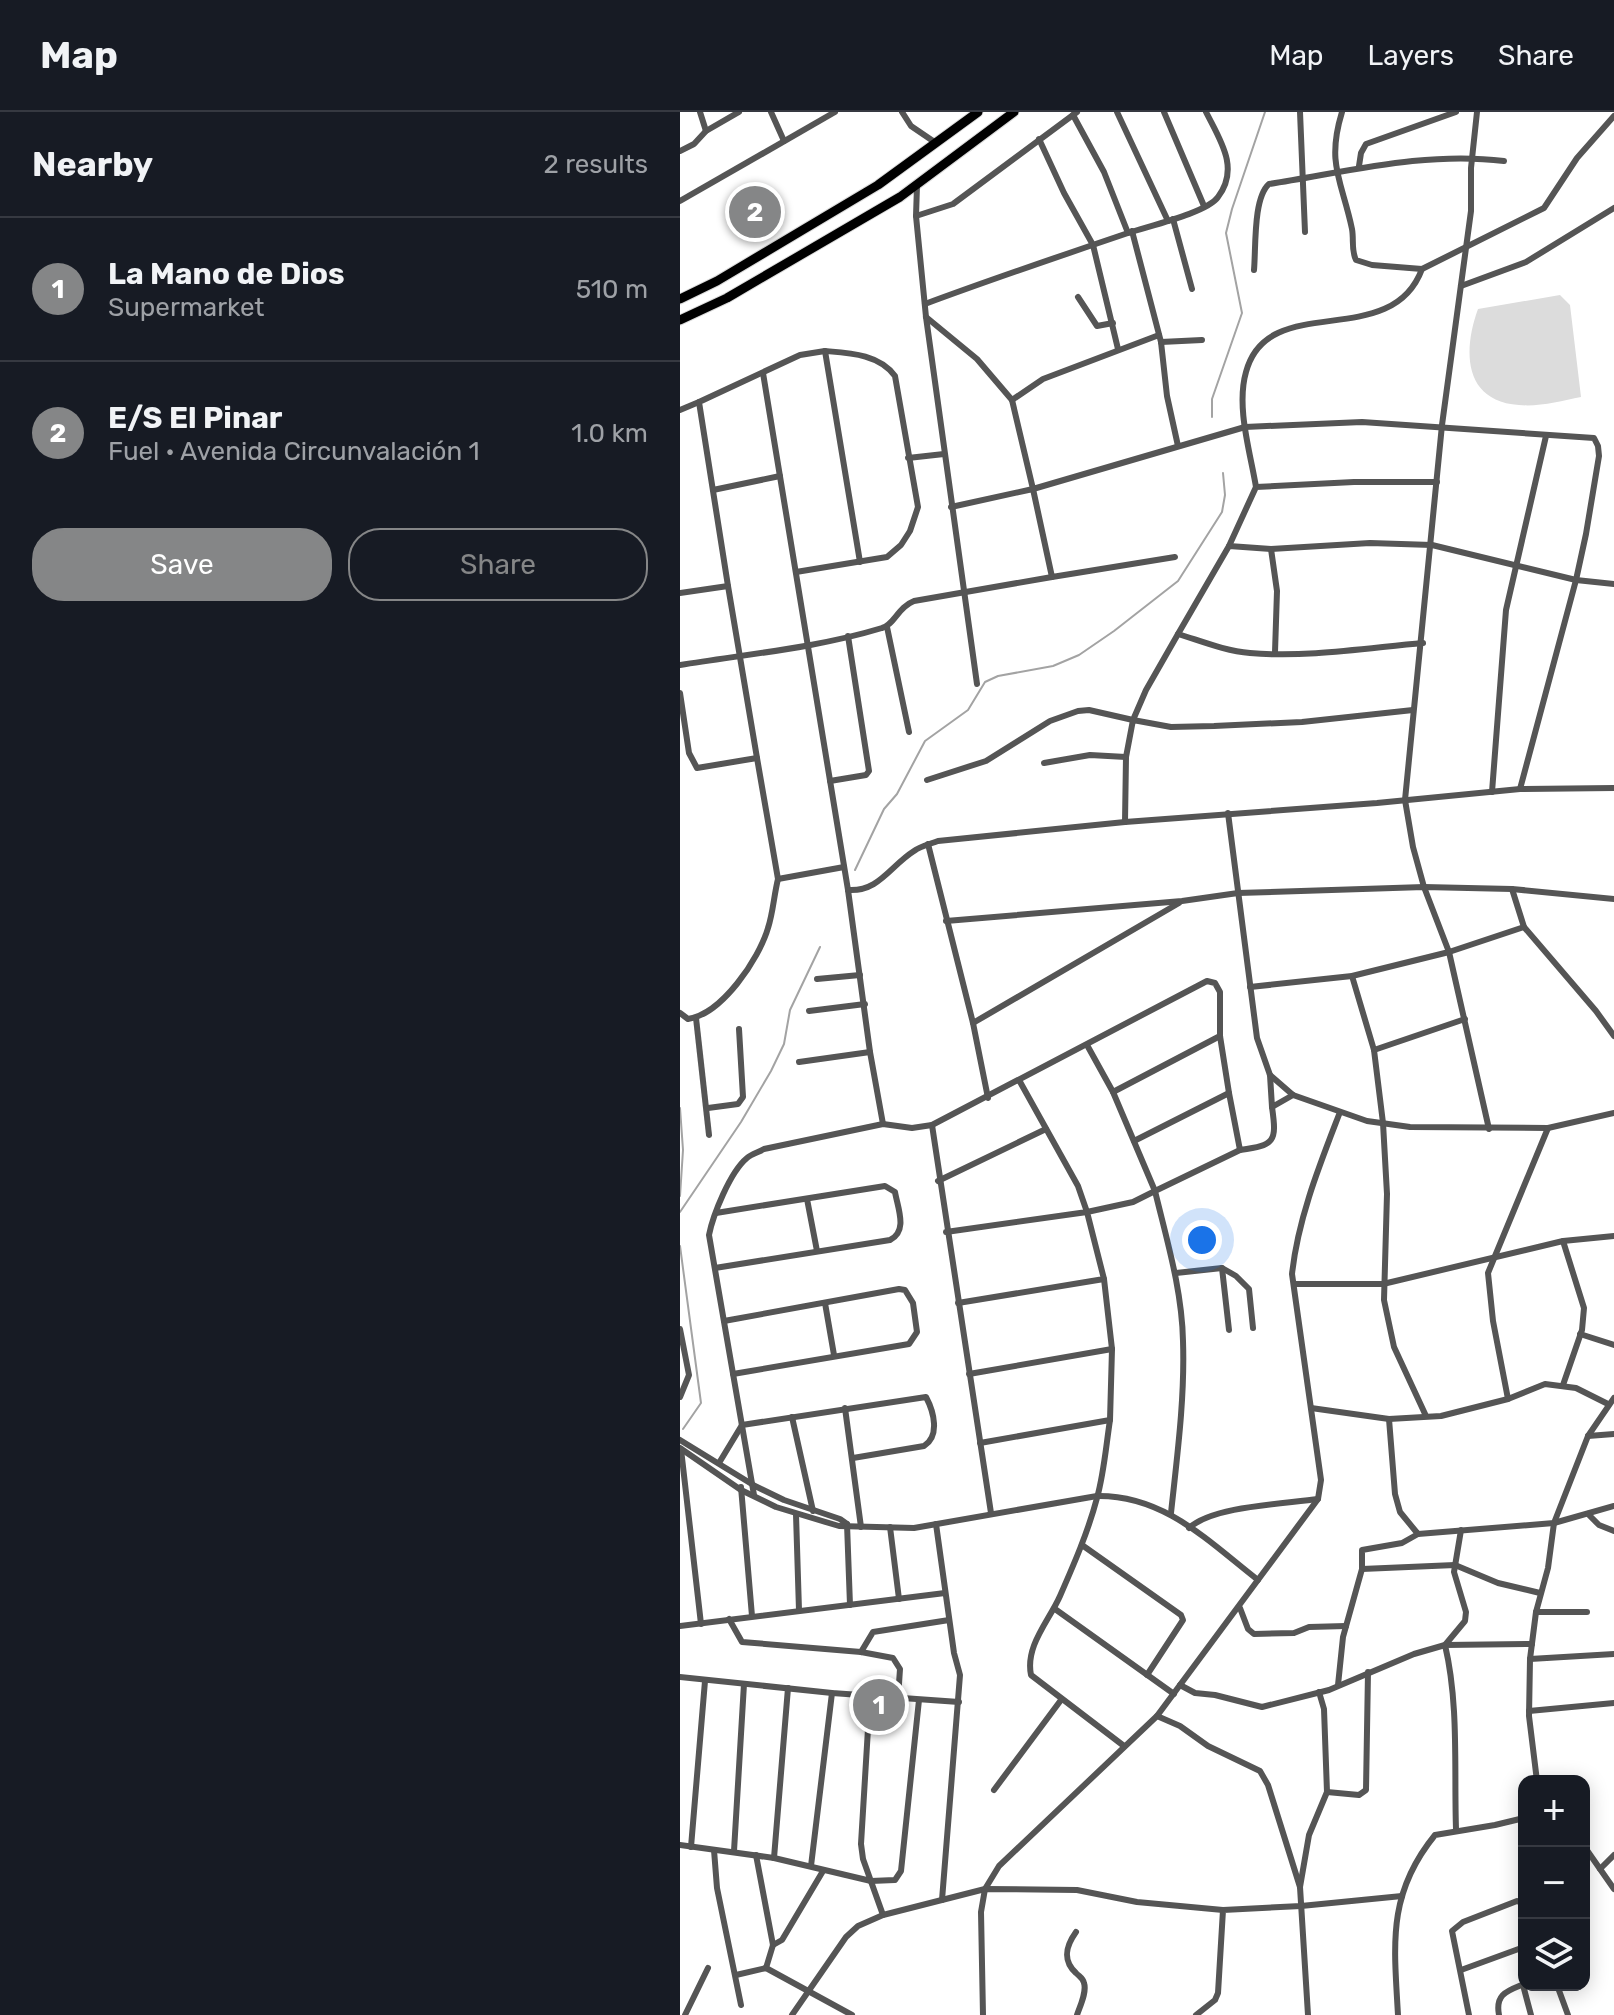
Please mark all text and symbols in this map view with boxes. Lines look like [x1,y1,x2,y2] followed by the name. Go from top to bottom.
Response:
[40,32,118,78] text: Map
[1269,39,1324,72] text: Map
[1368,39,1454,72] text: Layers
[1498,39,1574,72] text: Share
[32,144,153,185] text: Nearby
[544,149,648,180] text: 2 results
[729,182,781,242] pin: 2
[108,256,345,292] text: La Mano de Dios
[52,274,64,305] text: 1
[576,274,648,305] text: 510 m
[108,292,265,323] text: Supermarket
[108,400,283,436] text: E/S El Pinar
[50,418,66,449] text: 2
[571,418,648,449] text: 1.0 km
[108,436,480,467] text: Fuel · Avenida Circunvalación 1
[32,528,332,601] button: Save
[348,528,648,601] button: Share
[1182,1220,1222,1260] your location
[853,1675,905,1735] pin: 1
[1518,1775,1590,1991] map controls
[1518,1775,1590,1847] button: +
[1518,1847,1590,1919] button: −
[1518,1919,1590,1991] button: layers

